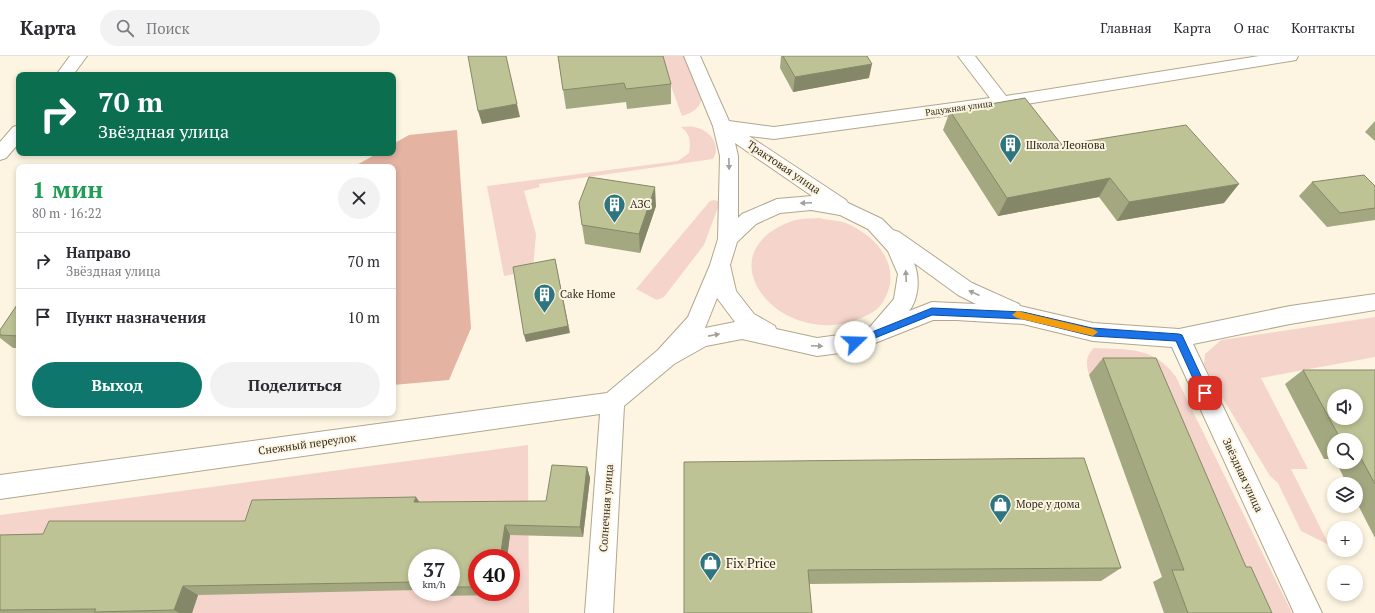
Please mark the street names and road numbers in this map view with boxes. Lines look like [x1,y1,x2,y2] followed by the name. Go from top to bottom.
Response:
[925,97,994,119] street label: Радужная улица
[745,137,824,197] street label: Трактовая улица
[257,430,357,458] street label: Снежный переулок
[1220,436,1266,515] street label: Звёздная улица
[596,463,616,552] street label: Солнечная улица

